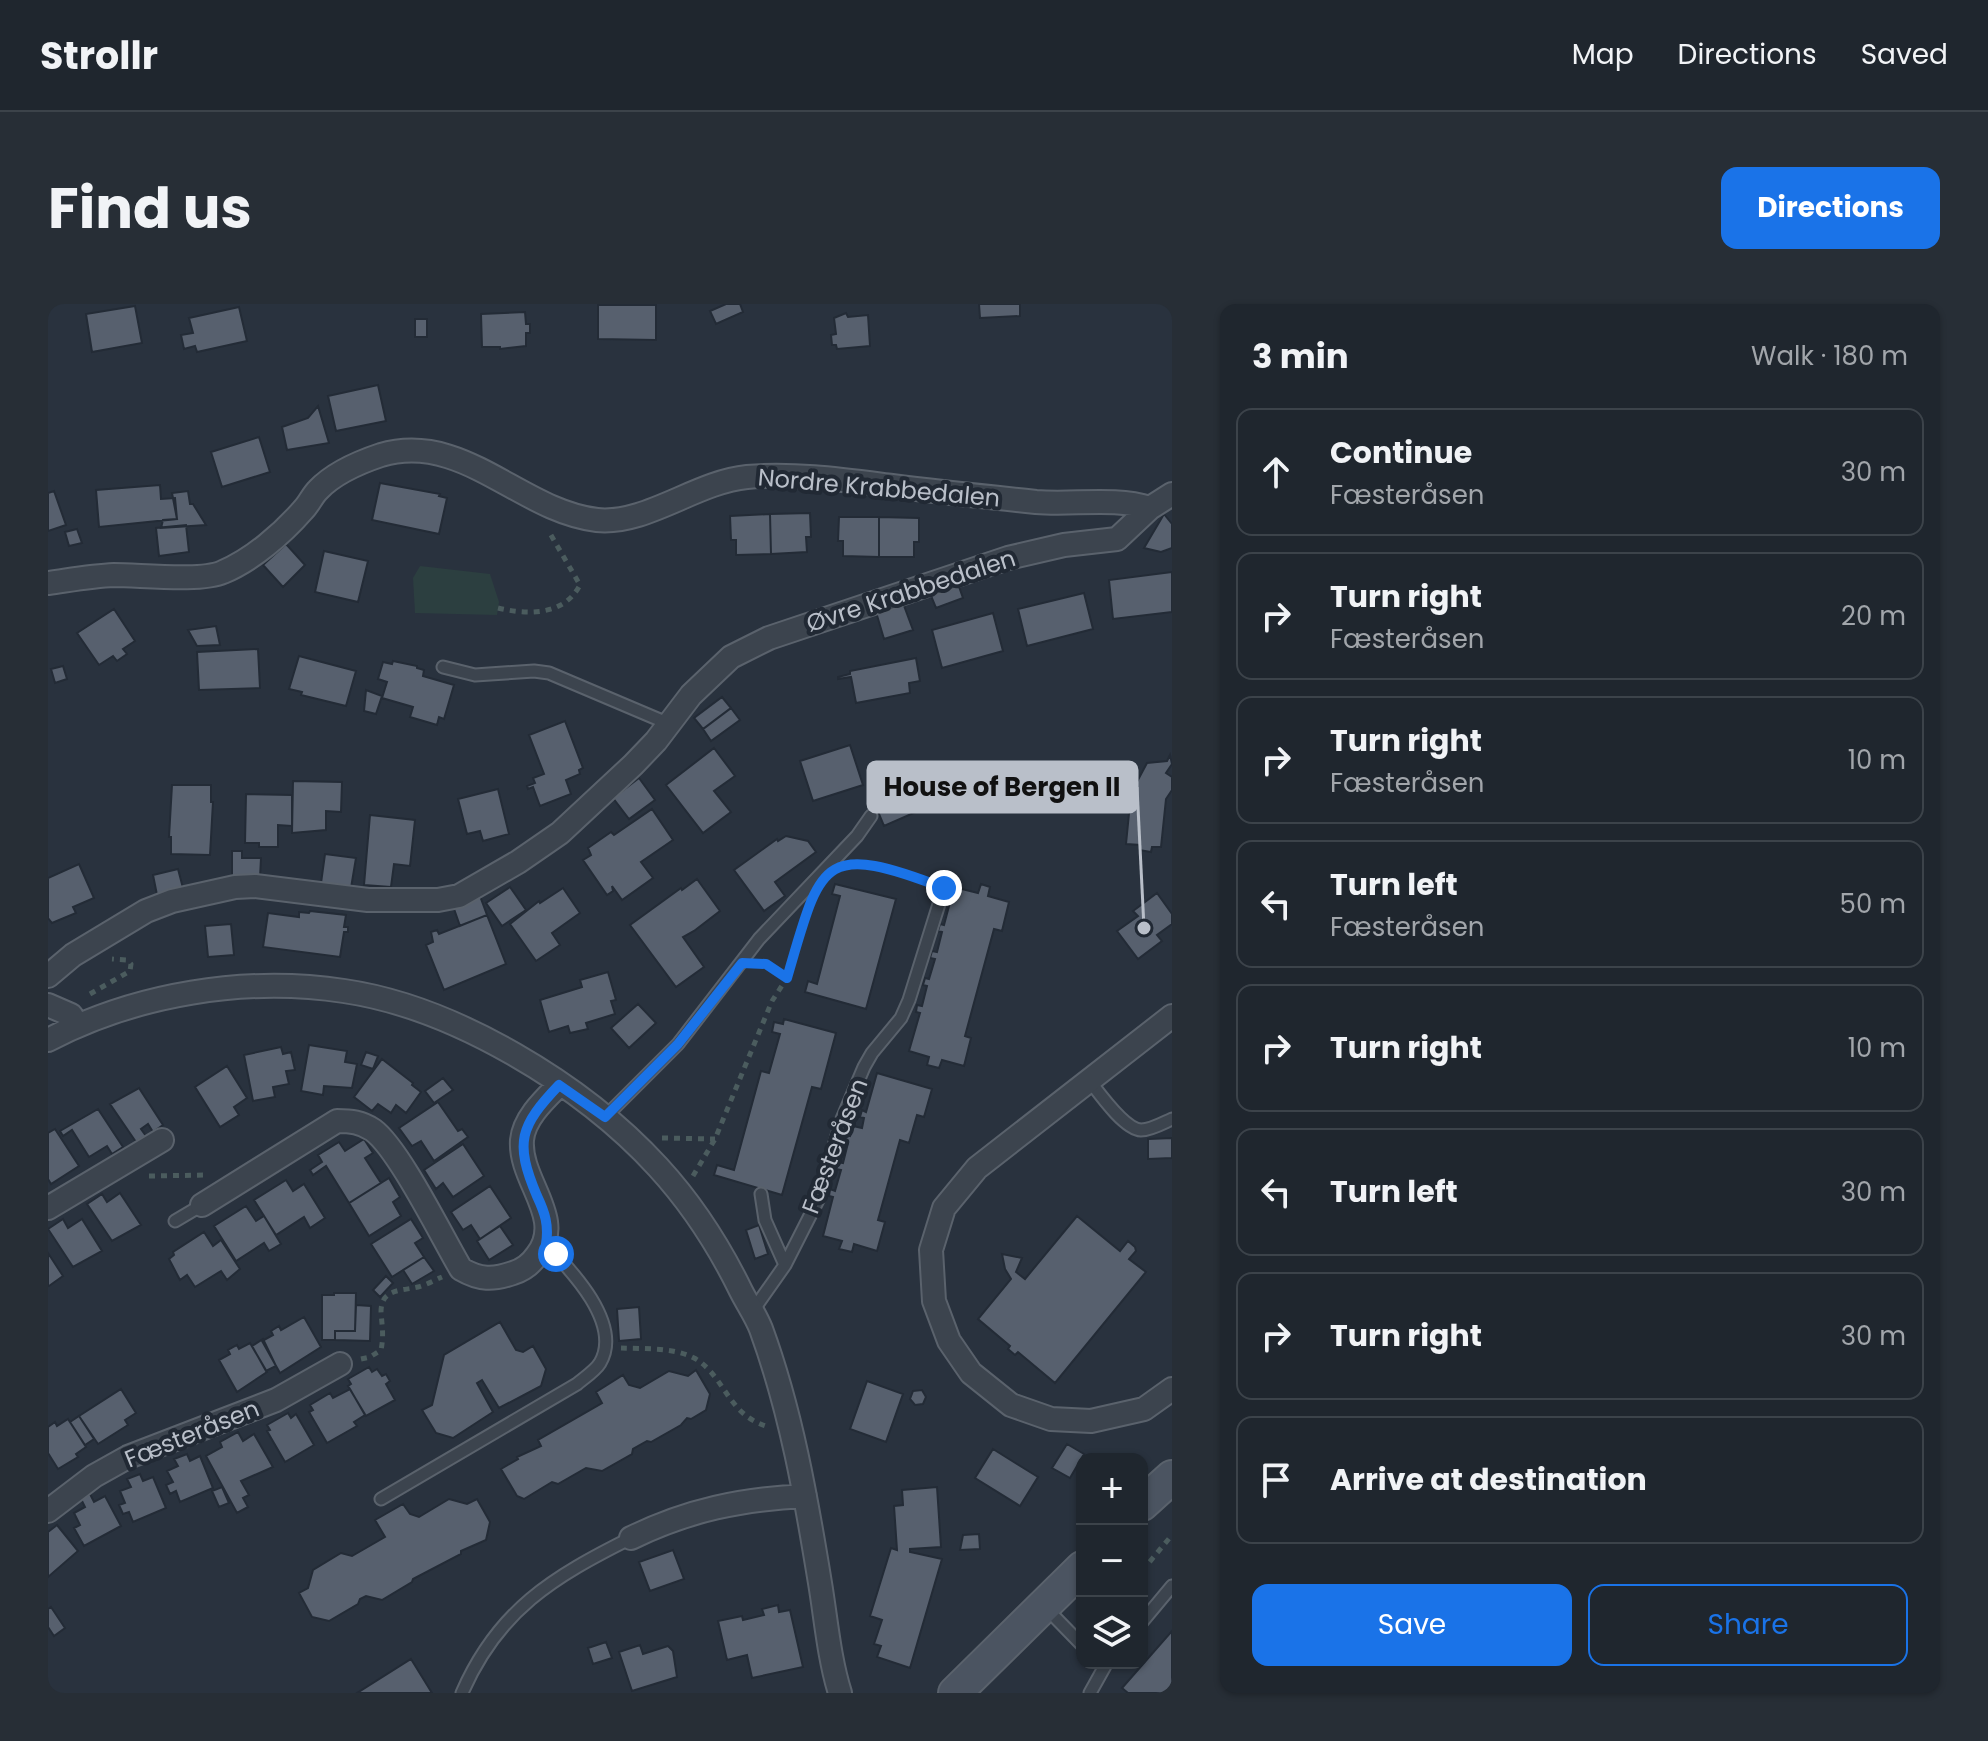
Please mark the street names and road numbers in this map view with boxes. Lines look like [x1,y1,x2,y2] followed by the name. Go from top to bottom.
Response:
[757,460,1002,515] street label: Nordre Krabbedalen
[802,541,1020,640] street label: Øvre Krabbedalen
[794,1073,875,1218] street label: Fæsteråsen
[120,1392,264,1476] street label: Fæsteråsen

